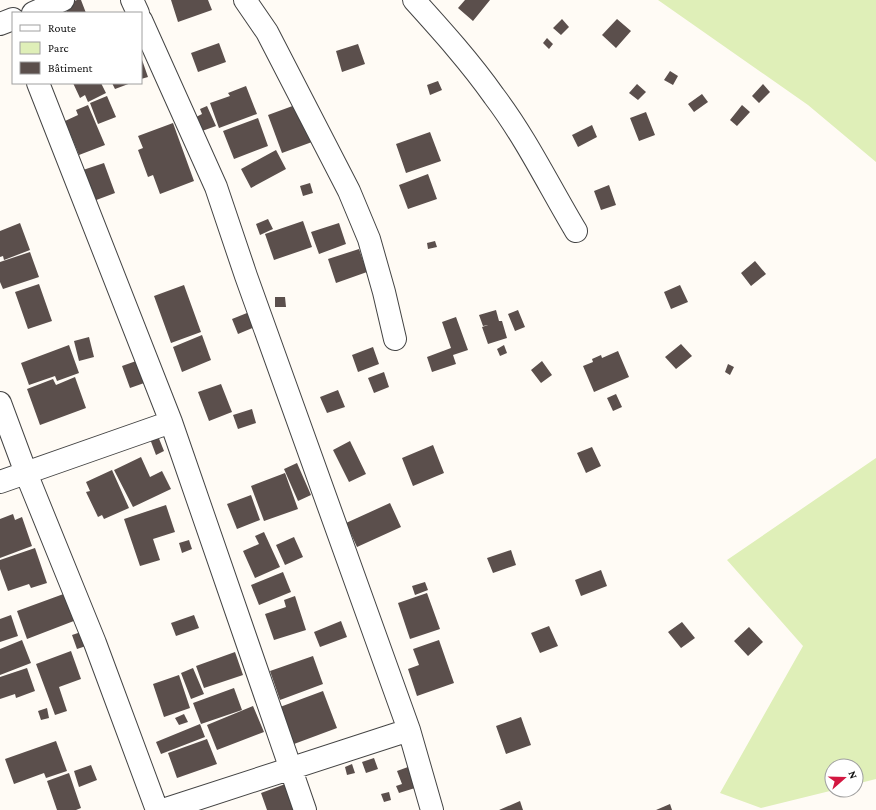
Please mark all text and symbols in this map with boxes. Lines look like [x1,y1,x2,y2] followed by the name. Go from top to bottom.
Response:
[12,12,142,84] legend
[48,21,76,35] text: Route
[48,41,68,55] text: Parc
[48,61,94,75] text: Bâtiment
[824,758,864,798] north arrow
[846,769,860,781] text: N

